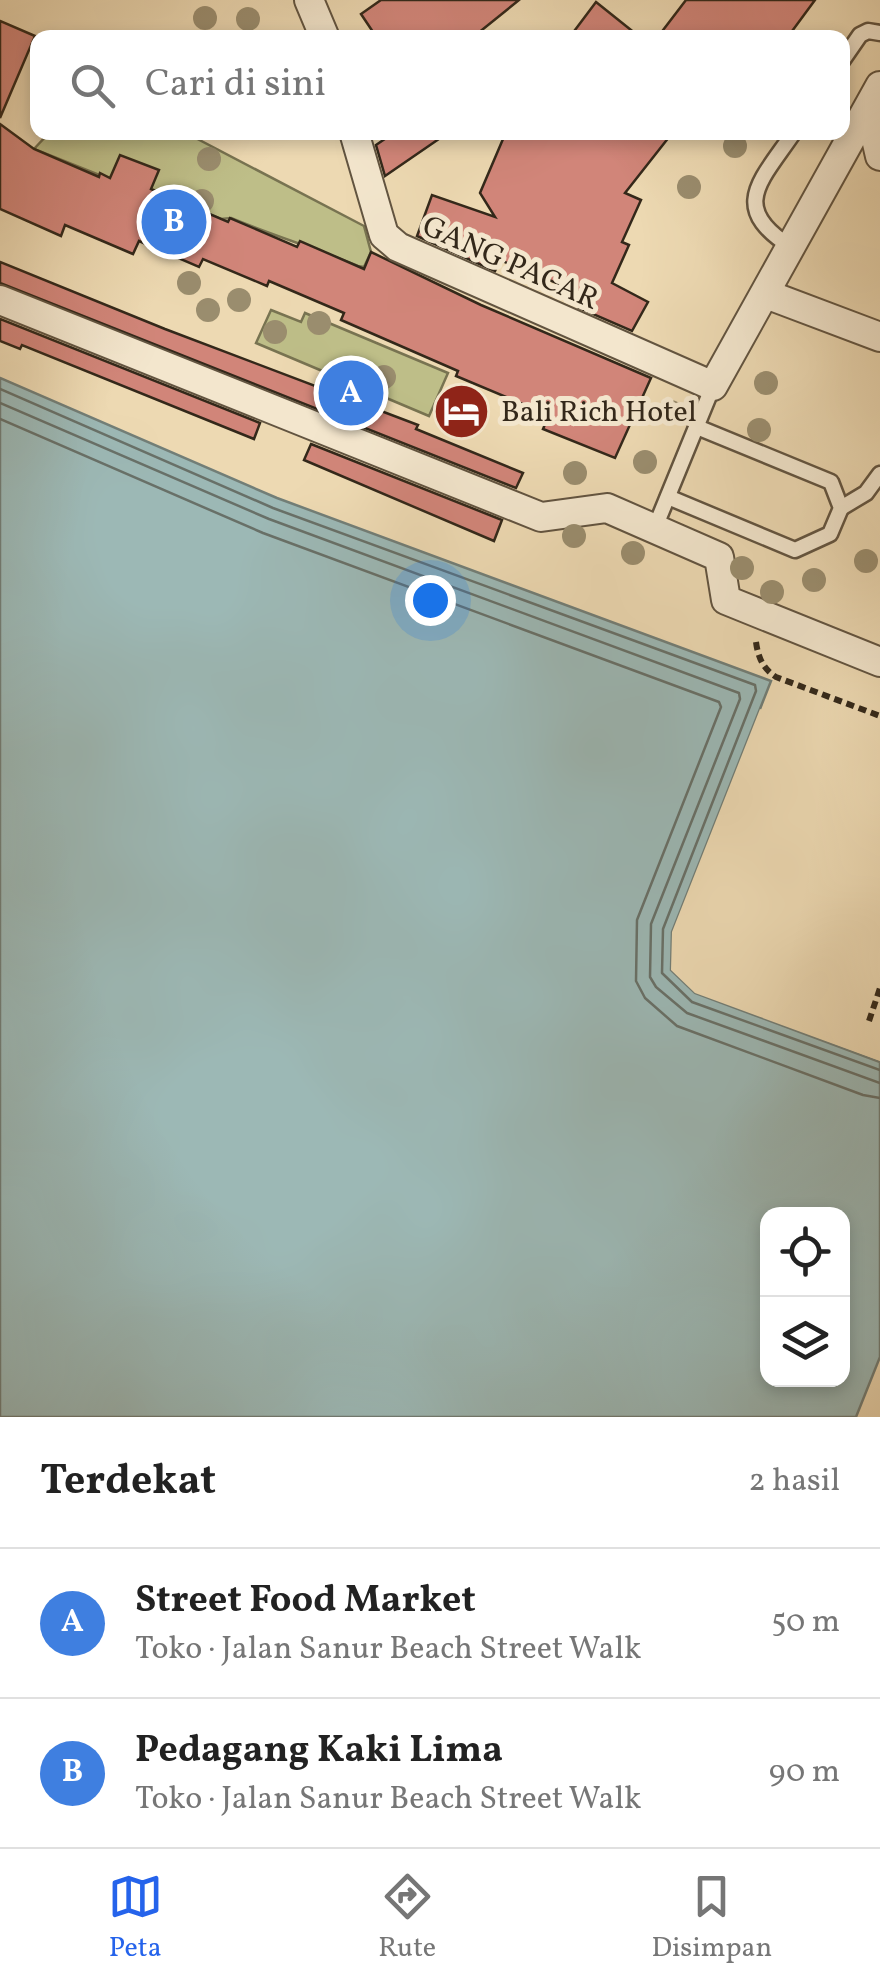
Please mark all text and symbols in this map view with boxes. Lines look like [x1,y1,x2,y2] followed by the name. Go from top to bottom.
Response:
[30,30,850,140] search box
[65,58,120,113] icon: search
[145,59,326,112] text: Cari di sini
[142,184,206,260] pin: B
[415,206,605,322] street label: GANG PACAR
[318,356,384,430] pin: A
[432,381,492,441] hotel icon: Bali Rich Hotel
[501,392,697,434] place label: Bali Rich Hotel
[405,575,456,626] your location
[760,1207,850,1387] map controls
[760,1207,850,1297] button: locate
[760,1297,850,1387] button: layers
[40,1453,216,1512] text: Terdekat
[749,1460,840,1504] text: 2 hasil
[135,1575,476,1628] text: Street Food Market
[61,1601,84,1645] text: A
[771,1601,840,1645] text: 50 m
[135,1628,641,1672] text: Toko · Jalan Sanur Beach Street Walk
[135,1725,503,1778] text: Pedagang Kaki Lima
[62,1751,83,1795] text: B
[769,1751,840,1795] text: 90 m
[135,1778,641,1822] text: Toko · Jalan Sanur Beach Street Walk
[108,1869,163,1968] tab: Peta
[378,1869,436,1968] tab: Rute
[651,1869,772,1968] tab: Disimpan

